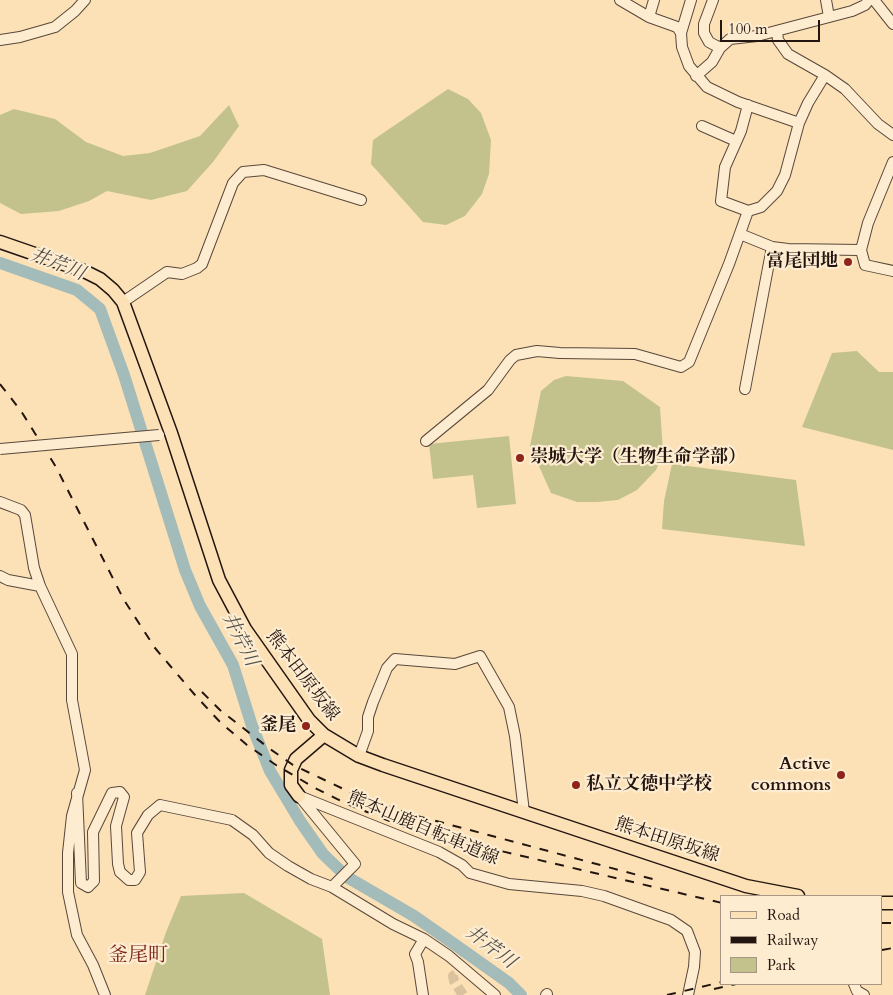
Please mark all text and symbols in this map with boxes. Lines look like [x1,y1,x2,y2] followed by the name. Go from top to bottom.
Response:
[723,10,823,42] scale bar
[728,19,768,39] text: 100 m
[26,244,88,286] water label: 井芹川
[766,251,838,273] place label: 富尾団地
[842,256,854,268] marker: 富尾団地
[530,447,746,469] place label: 崇城大学（生物生命学部）
[514,452,526,464] marker: 崇城大学（生物生命学部）
[216,609,262,671] water label: 井芹川
[261,626,343,726] street label: 熊本田原坂線
[260,715,296,737] place label: 釜尾
[300,720,312,732] marker: 釜尾
[751,754,831,796] place label: Active commons
[835,769,847,781] marker: Active commons
[586,774,712,796] place label: 私立文徳中学校
[570,779,582,791] marker: 私立文徳中学校
[344,787,502,871] street label: 熊本山鹿自転車道線
[612,814,722,868] street label: 熊本田原坂線
[720,895,883,985] legend
[767,905,800,925] text: Road
[460,922,520,974] water label: 井芹川
[767,930,818,950] text: Railway
[108,944,168,968] district label: 釜尾町
[767,955,796,975] text: Park

